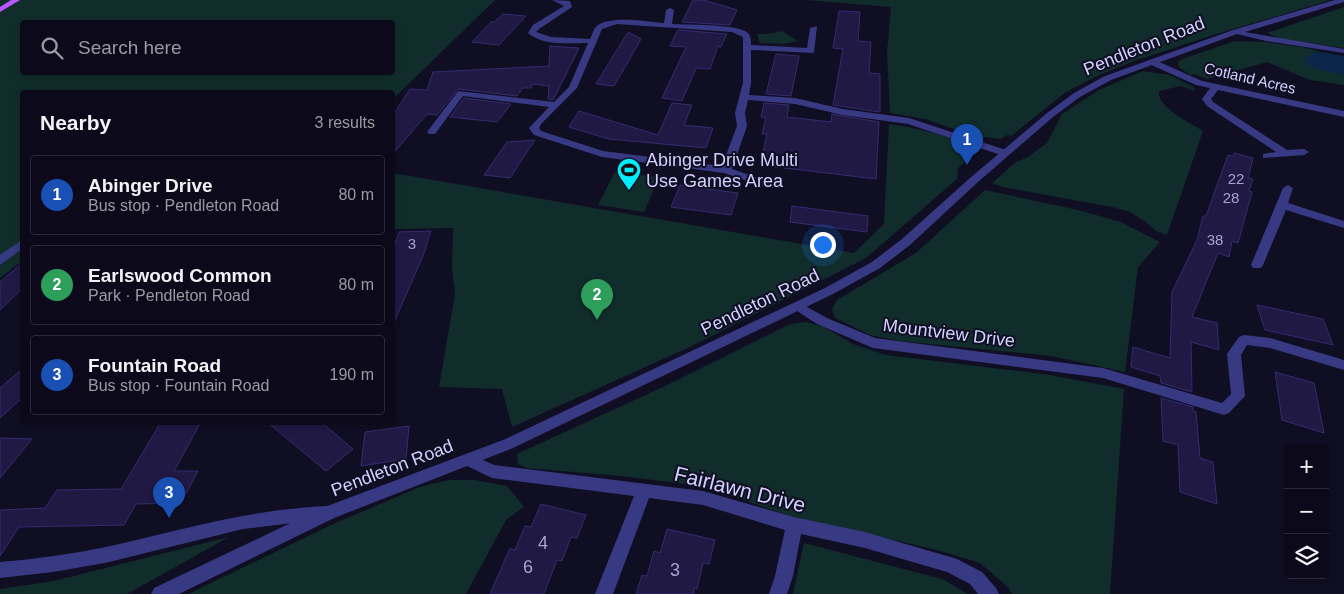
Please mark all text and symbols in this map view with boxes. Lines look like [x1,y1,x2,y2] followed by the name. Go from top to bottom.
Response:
[1080,13,1208,79] street label: Pendleton Road
[20,20,395,75] search box
[38,34,66,62] icon: search
[78,37,182,58] text: Search here
[1203,59,1297,97] street label: Cotland Acres
[40,111,111,134] text: Nearby
[315,114,375,131] text: 3 results
[951,124,983,165] pin: 1
[646,150,798,191] place label: Abinger Drive Multi Use Games Area
[616,157,642,191] sports icon: Abinger Drive Multi Use Games Area
[1228,170,1244,187] house number: 22
[88,175,213,196] text: Abinger Drive
[53,186,61,203] text: 1
[338,186,374,203] text: 80 m
[1223,189,1239,206] house number: 28
[88,197,279,214] text: Bus stop · Pendleton Road
[1207,231,1223,248] house number: 38
[810,232,836,258] your location
[408,235,416,252] house number: 3
[88,265,272,286] text: Earlswood Common
[698,265,822,339] street label: Pendleton Road
[53,276,61,293] text: 2
[338,276,374,293] text: 80 m
[581,279,613,320] pin: 2
[88,287,250,304] text: Park · Pendleton Road
[882,315,1016,351] street label: Mountview Drive
[88,355,221,376] text: Fountain Road
[53,366,61,383] text: 3
[330,366,374,383] text: 190 m
[88,377,269,394] text: Bus stop · Fountain Road
[328,436,456,500] street label: Pendleton Road
[1284,444,1329,579] map controls
[1284,444,1329,489] button: +
[672,462,808,516] street label: Fairlawn Drive
[153,477,185,518] pin: 3
[1284,489,1329,534] button: −
[538,533,548,553] house number: 4
[1284,534,1329,579] button: layers
[523,557,533,577] house number: 6
[670,560,680,580] house number: 3

